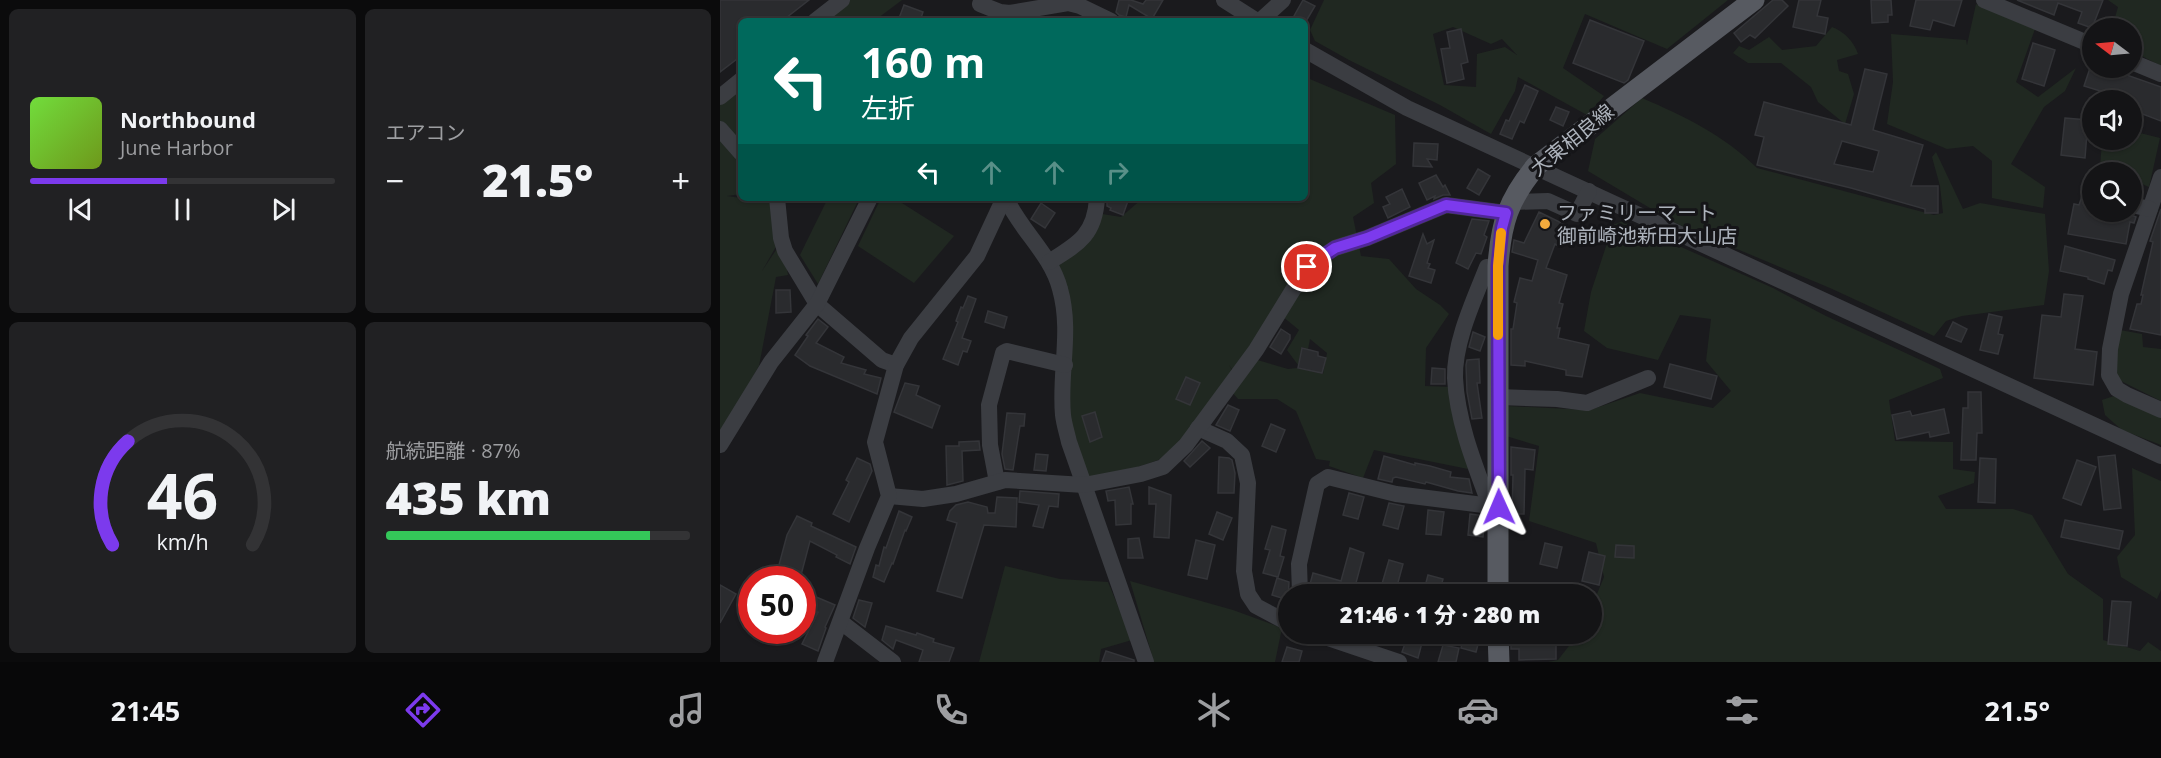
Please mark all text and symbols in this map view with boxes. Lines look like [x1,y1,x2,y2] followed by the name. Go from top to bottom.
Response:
[2082,18,2142,78] north arrow
[2082,18,2142,222] map controls
[861,33,985,90] text: 160 m
[762,42,840,120] icon: left
[861,89,915,126] text: 左折
[2082,90,2142,150] button: sound
[1524,98,1619,182] street label: 大東相良線
[120,104,256,134] text: Northbound
[386,119,466,146] text: エアコン
[120,134,233,161] text: June Harbor
[482,149,593,210] text: 21.5°
[912,156,945,189] icon: left
[975,156,1008,189] icon: ahead
[1038,156,1071,189] icon: ahead
[1101,156,1134,189] icon: right
[386,158,404,203] text: −
[671,158,690,203] text: +
[2082,162,2142,222] button: search
[64,193,97,226] icon: previous
[166,193,199,226] icon: pause
[267,193,300,226] icon: next
[1557,199,1737,249] place label: ファミリーマート 御前崎池新田大山店
[1538,217,1552,231] marker: ファミリーマート 御前崎池新田大山店
[1281,241,1332,292] pin
[1290,250,1323,283] icon: arrive
[386,437,521,464] text: 航続距離 · 87%
[147,452,218,537] text: 46
[386,467,551,528] text: 435 km
[1467,475,1531,539] position arrow
[156,527,208,556] text: km/h
[738,566,816,644] speed limit sign: 50
[1340,599,1540,629] text: 21:46 · 1 分 · 280 m
[402,689,444,731] icon: directions
[666,689,708,731] icon: music
[930,689,972,731] icon: phone
[1193,689,1235,731] icon: climate
[1457,689,1499,731] icon: car
[1721,689,1763,731] icon: filters
[111,692,180,729] text: 21:45
[1984,692,2050,729] text: 21.5°

